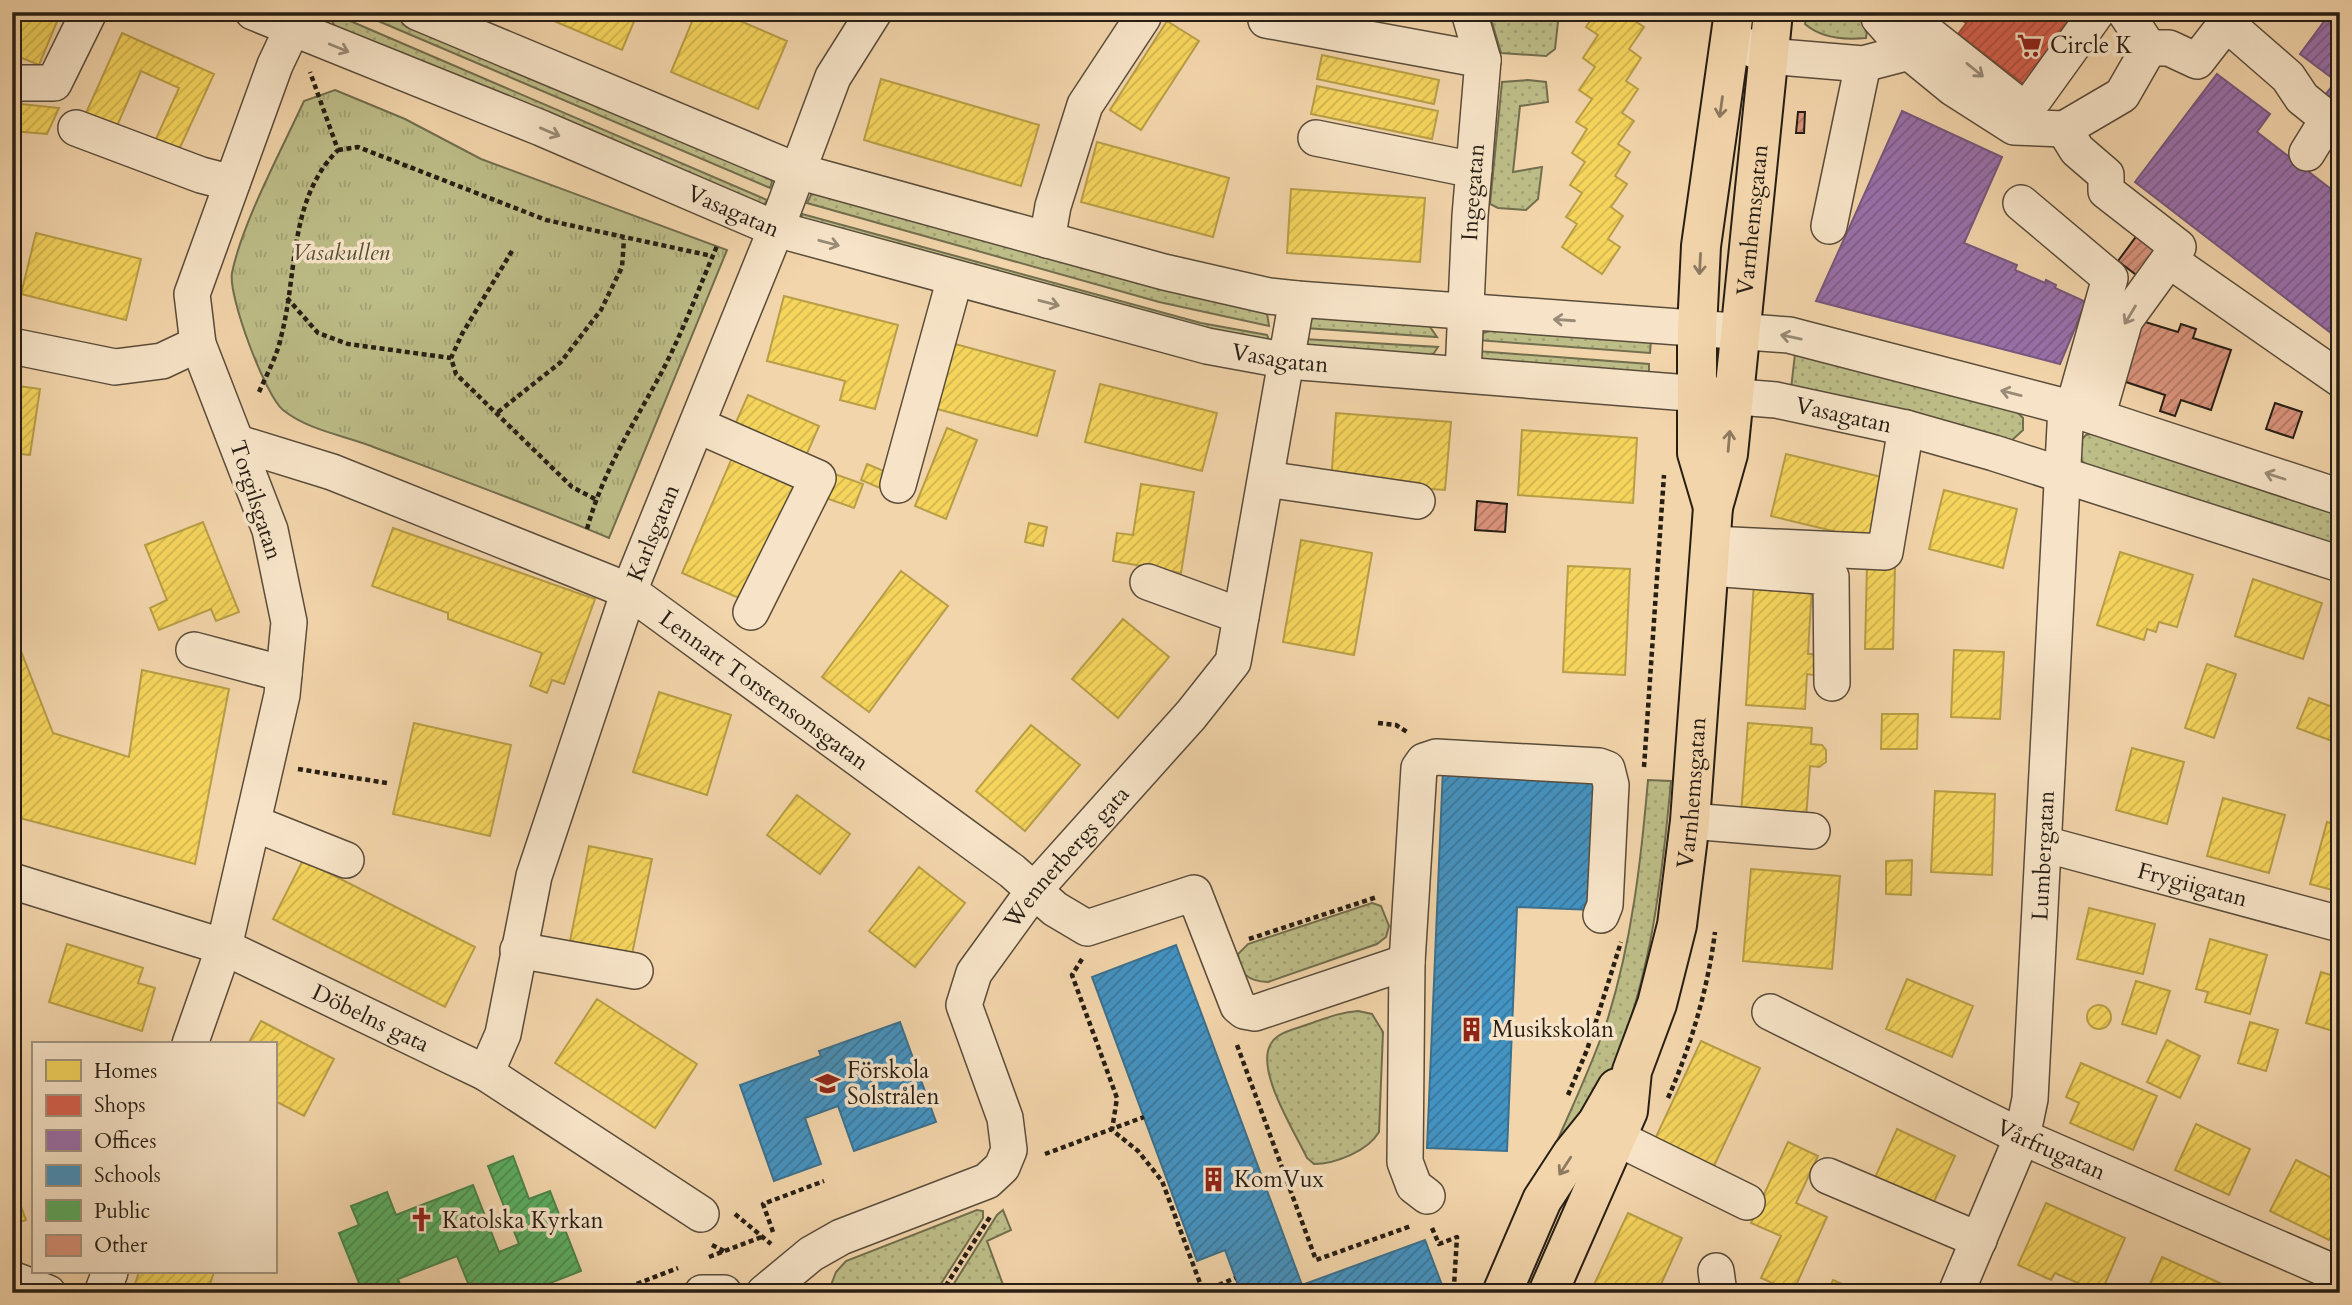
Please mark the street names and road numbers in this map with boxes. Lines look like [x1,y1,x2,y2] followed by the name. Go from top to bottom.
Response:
[1453,142,1491,242] street label: Ingegatan
[1729,143,1775,297] street label: Varnhemsgatan
[682,177,784,244] street label: Vasagatan
[1229,335,1330,380] street label: Vasagatan
[1793,389,1895,440] street label: Vasagatan
[222,436,290,564] street label: Torgilsgatan
[619,479,686,586] street label: Karlsgatan
[653,603,875,777] street label: Lennart Torstensonsgatan
[1669,716,1713,870] street label: Varnhemsgatan
[995,779,1136,935] street label: Wennerbergs gata
[2024,790,2062,921] street label: Lumbergatan
[2134,855,2251,914] street label: Frygiigatan
[307,976,435,1059] street label: Döbelns gata
[1991,1111,2111,1187] street label: Vårfrugatan

